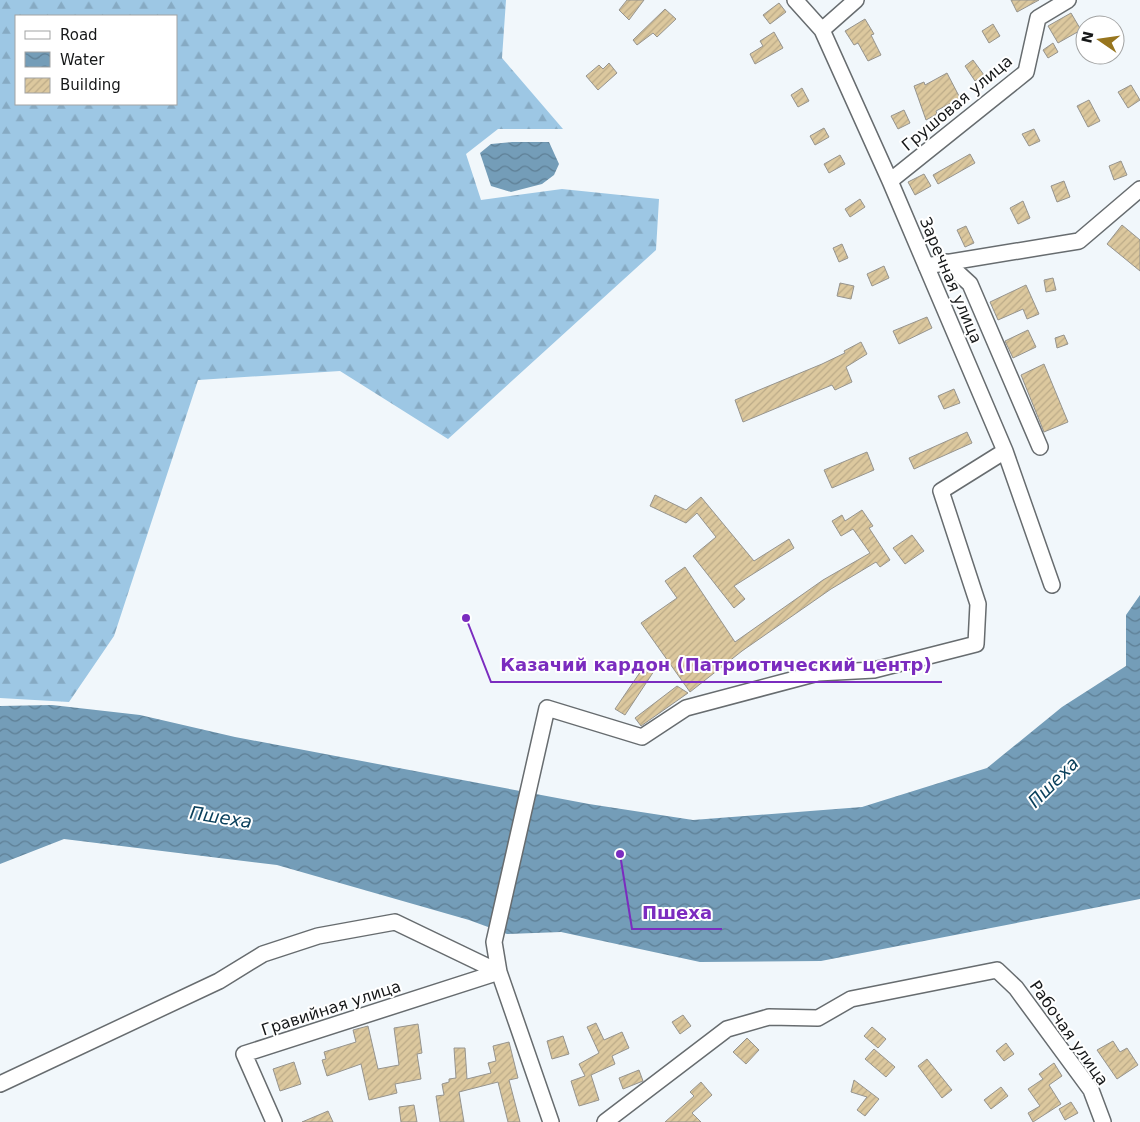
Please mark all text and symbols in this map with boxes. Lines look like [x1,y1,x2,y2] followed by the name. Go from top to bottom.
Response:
[15,15,178,105] legend
[1075,15,1125,65] north arrow
[60,26,98,44] text: Road
[1078,30,1096,45] text: N
[60,51,105,69] text: Water
[898,51,1016,155] street label: Грушовая улица
[60,76,121,94] text: Building
[916,214,986,346] street label: Заречная улица
[491,649,942,682] callout: Казачий кардон (Патриотический центр)
[500,654,932,675] text: Казачий кардон (Патриотический центр)
[1023,752,1083,812] water label: Пшеха
[188,802,254,832] water label: Пшеха
[632,896,722,929] callout: Пшеха
[642,902,712,923] text: Пшеха
[259,976,403,1040] street label: Гравийная улица
[1026,977,1112,1089] street label: Рабочая улица

